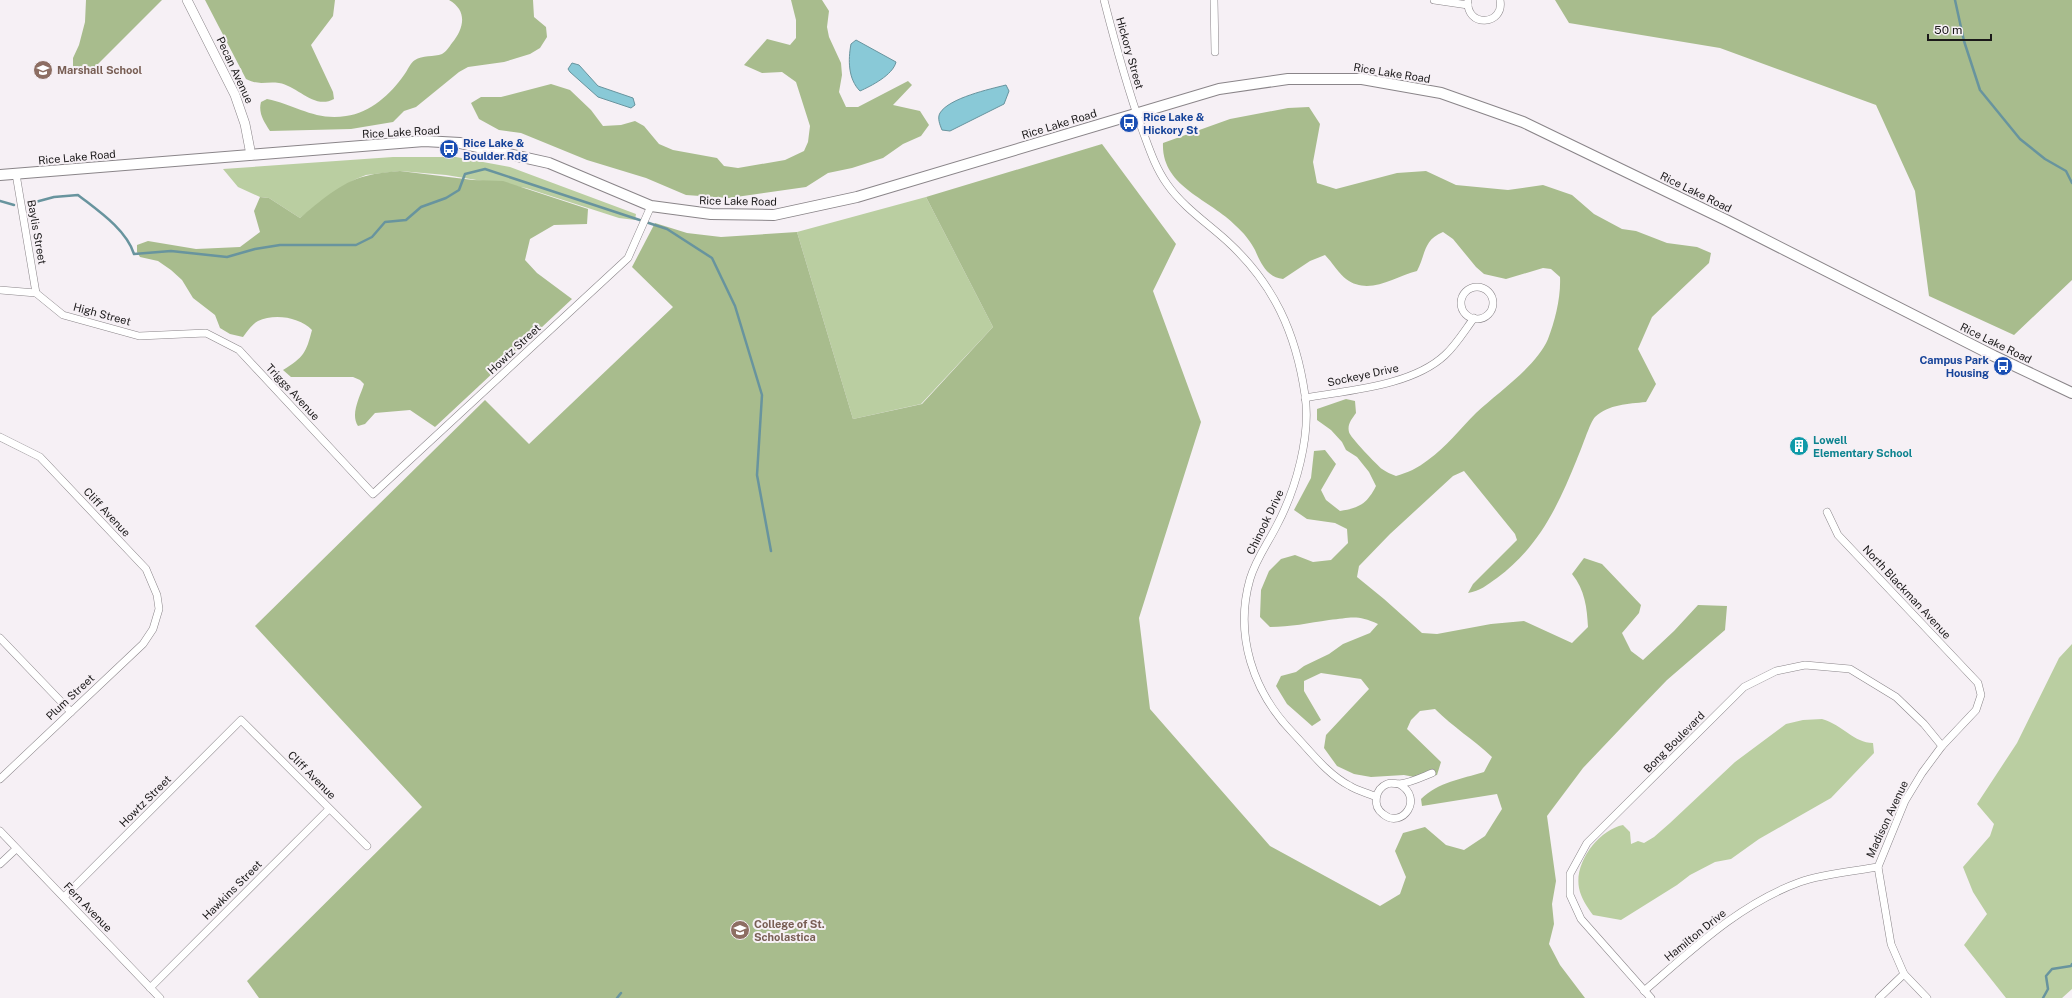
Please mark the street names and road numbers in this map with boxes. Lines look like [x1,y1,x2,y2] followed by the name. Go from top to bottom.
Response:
[1114,16,1146,90] street label: Hickory Street
[214,35,256,105] street label: Pecan Avenue
[1353,61,1431,85] street label: Rice Lake Road
[1020,107,1098,141] street label: Rice Lake Road
[362,124,440,140] street label: Rice Lake Road
[38,148,116,166] street label: Rice Lake Road
[1658,170,1734,214] street label: Rice Lake Road
[699,194,777,208] street label: Rice Lake Road
[25,199,49,265] street label: Baylis Street
[72,301,132,327] street label: High Street
[1958,321,2034,365] street label: Rice Lake Road
[485,322,543,376] street label: Howtz Street
[264,361,322,423] street label: Triggs Avenue
[1326,362,1400,388] street label: Sockeye Drive
[81,485,133,539] street label: Cliff Avenue
[1244,488,1286,556] street label: Chinook Drive
[1861,543,1953,641] street label: North Blackman Avenue
[44,672,96,722] street label: Plum Street
[1641,709,1707,775] street label: Bong Boulevard
[286,749,338,801] street label: Cliff Avenue
[117,773,173,829] street label: Howtz Street
[1864,779,1910,859] street label: Madison Avenue
[200,858,264,922] street label: Hawkins Street
[62,880,114,934] street label: Fern Avenue
[1662,907,1728,963] street label: Hamilton Drive

